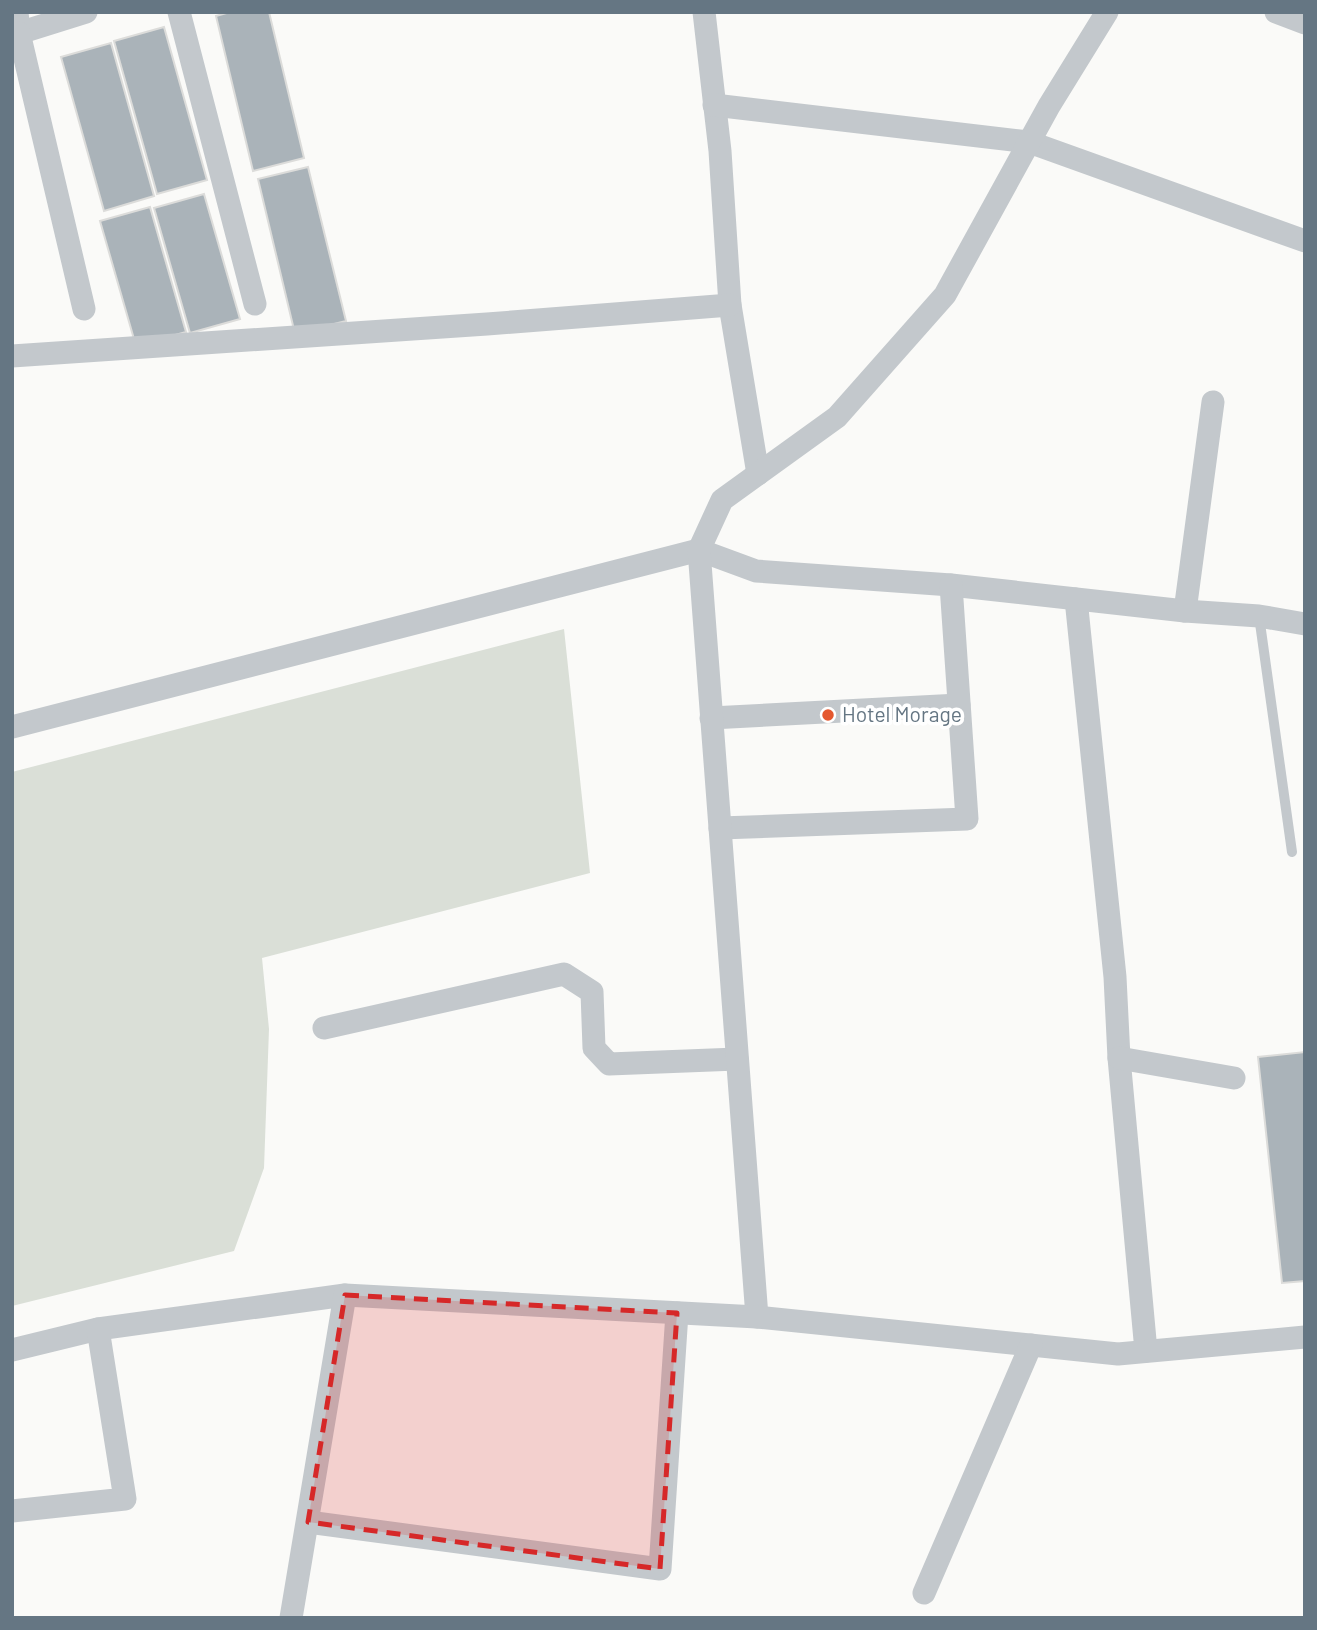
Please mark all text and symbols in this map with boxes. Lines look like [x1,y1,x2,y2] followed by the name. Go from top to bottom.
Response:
[842,701,962,726] place label: Hotel Morage
[820,707,836,723] marker: Hotel Morage

